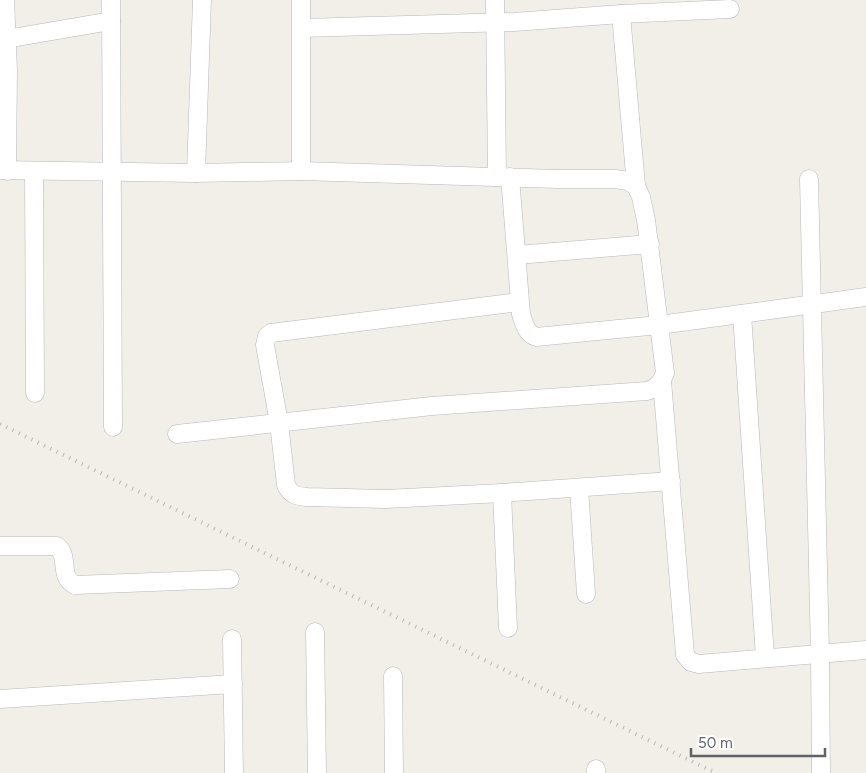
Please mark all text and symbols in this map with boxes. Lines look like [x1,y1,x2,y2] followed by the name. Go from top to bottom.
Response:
[691,726,825,758] scale bar
[698,734,733,752] text: 50 m

